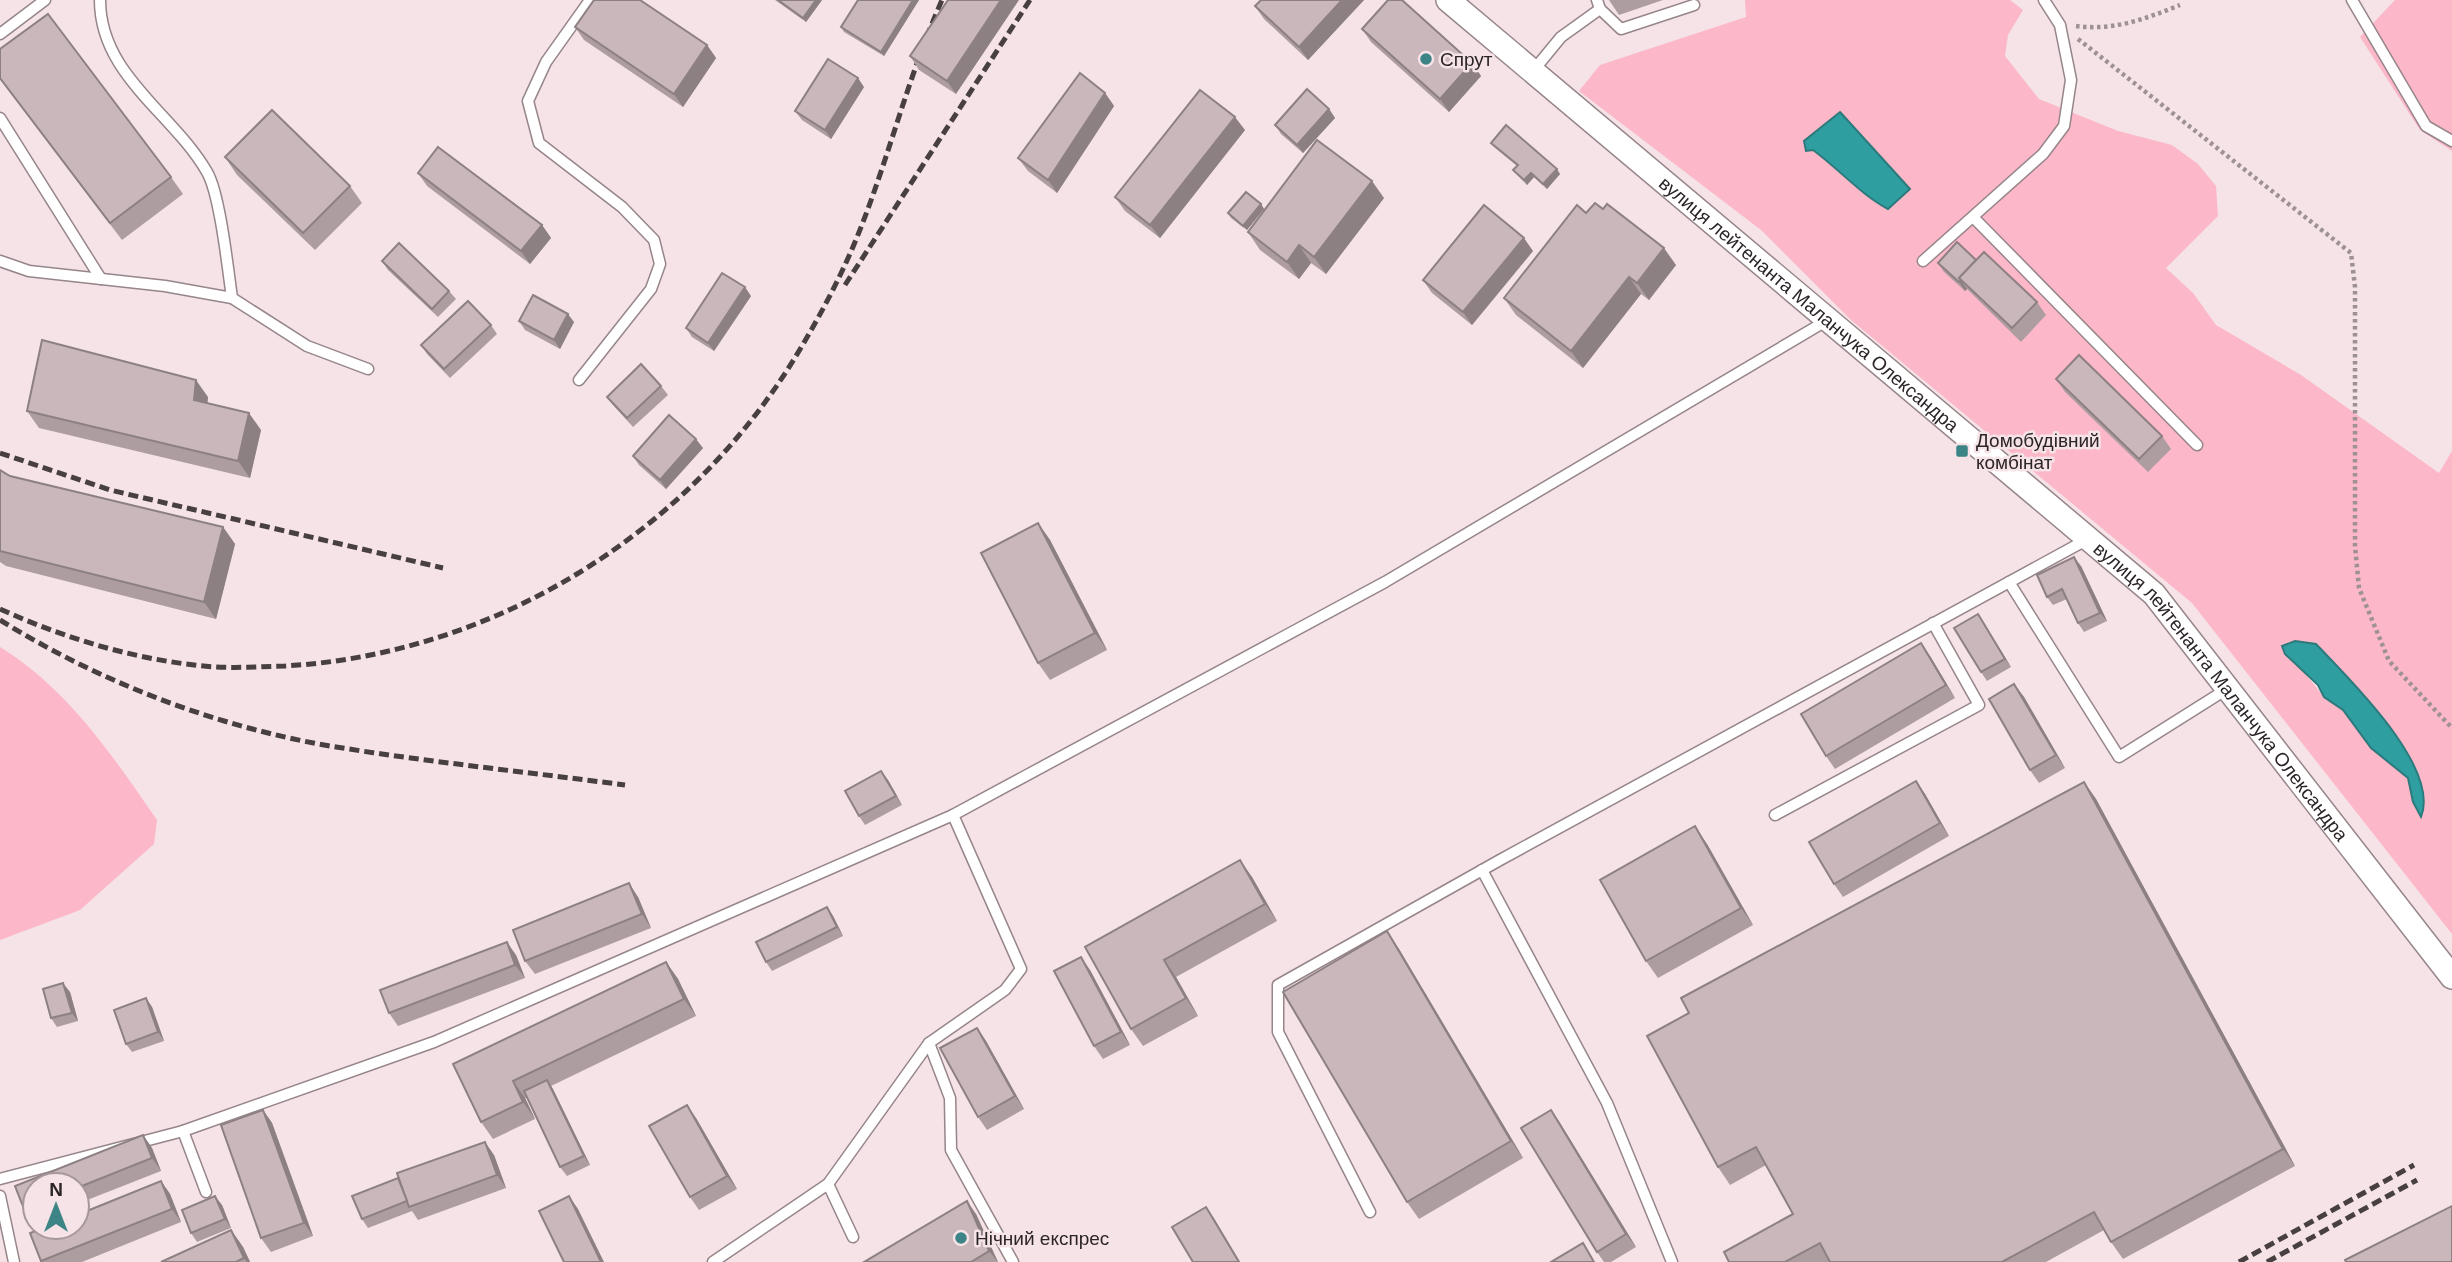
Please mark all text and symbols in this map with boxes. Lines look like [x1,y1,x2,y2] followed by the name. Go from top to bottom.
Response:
[1440,49,1493,70] place label: Спрут
[1418,51,1434,67] marker: Спрут
[1655,172,1963,436] street label: вулиця лейтенанта Маланчука Олександра
[1976,430,2100,473] place label: Домобудівний комбінат
[1954,443,1970,459] marker: Домобудівний комбінат
[2090,538,2353,845] street label: вулиця лейтенанта Маланчука Олександра
[21,1171,91,1241] north arrow
[49,1179,63,1200] text: N
[975,1228,1109,1249] place label: Нічний експрес
[953,1230,969,1246] marker: Нічний експрес

